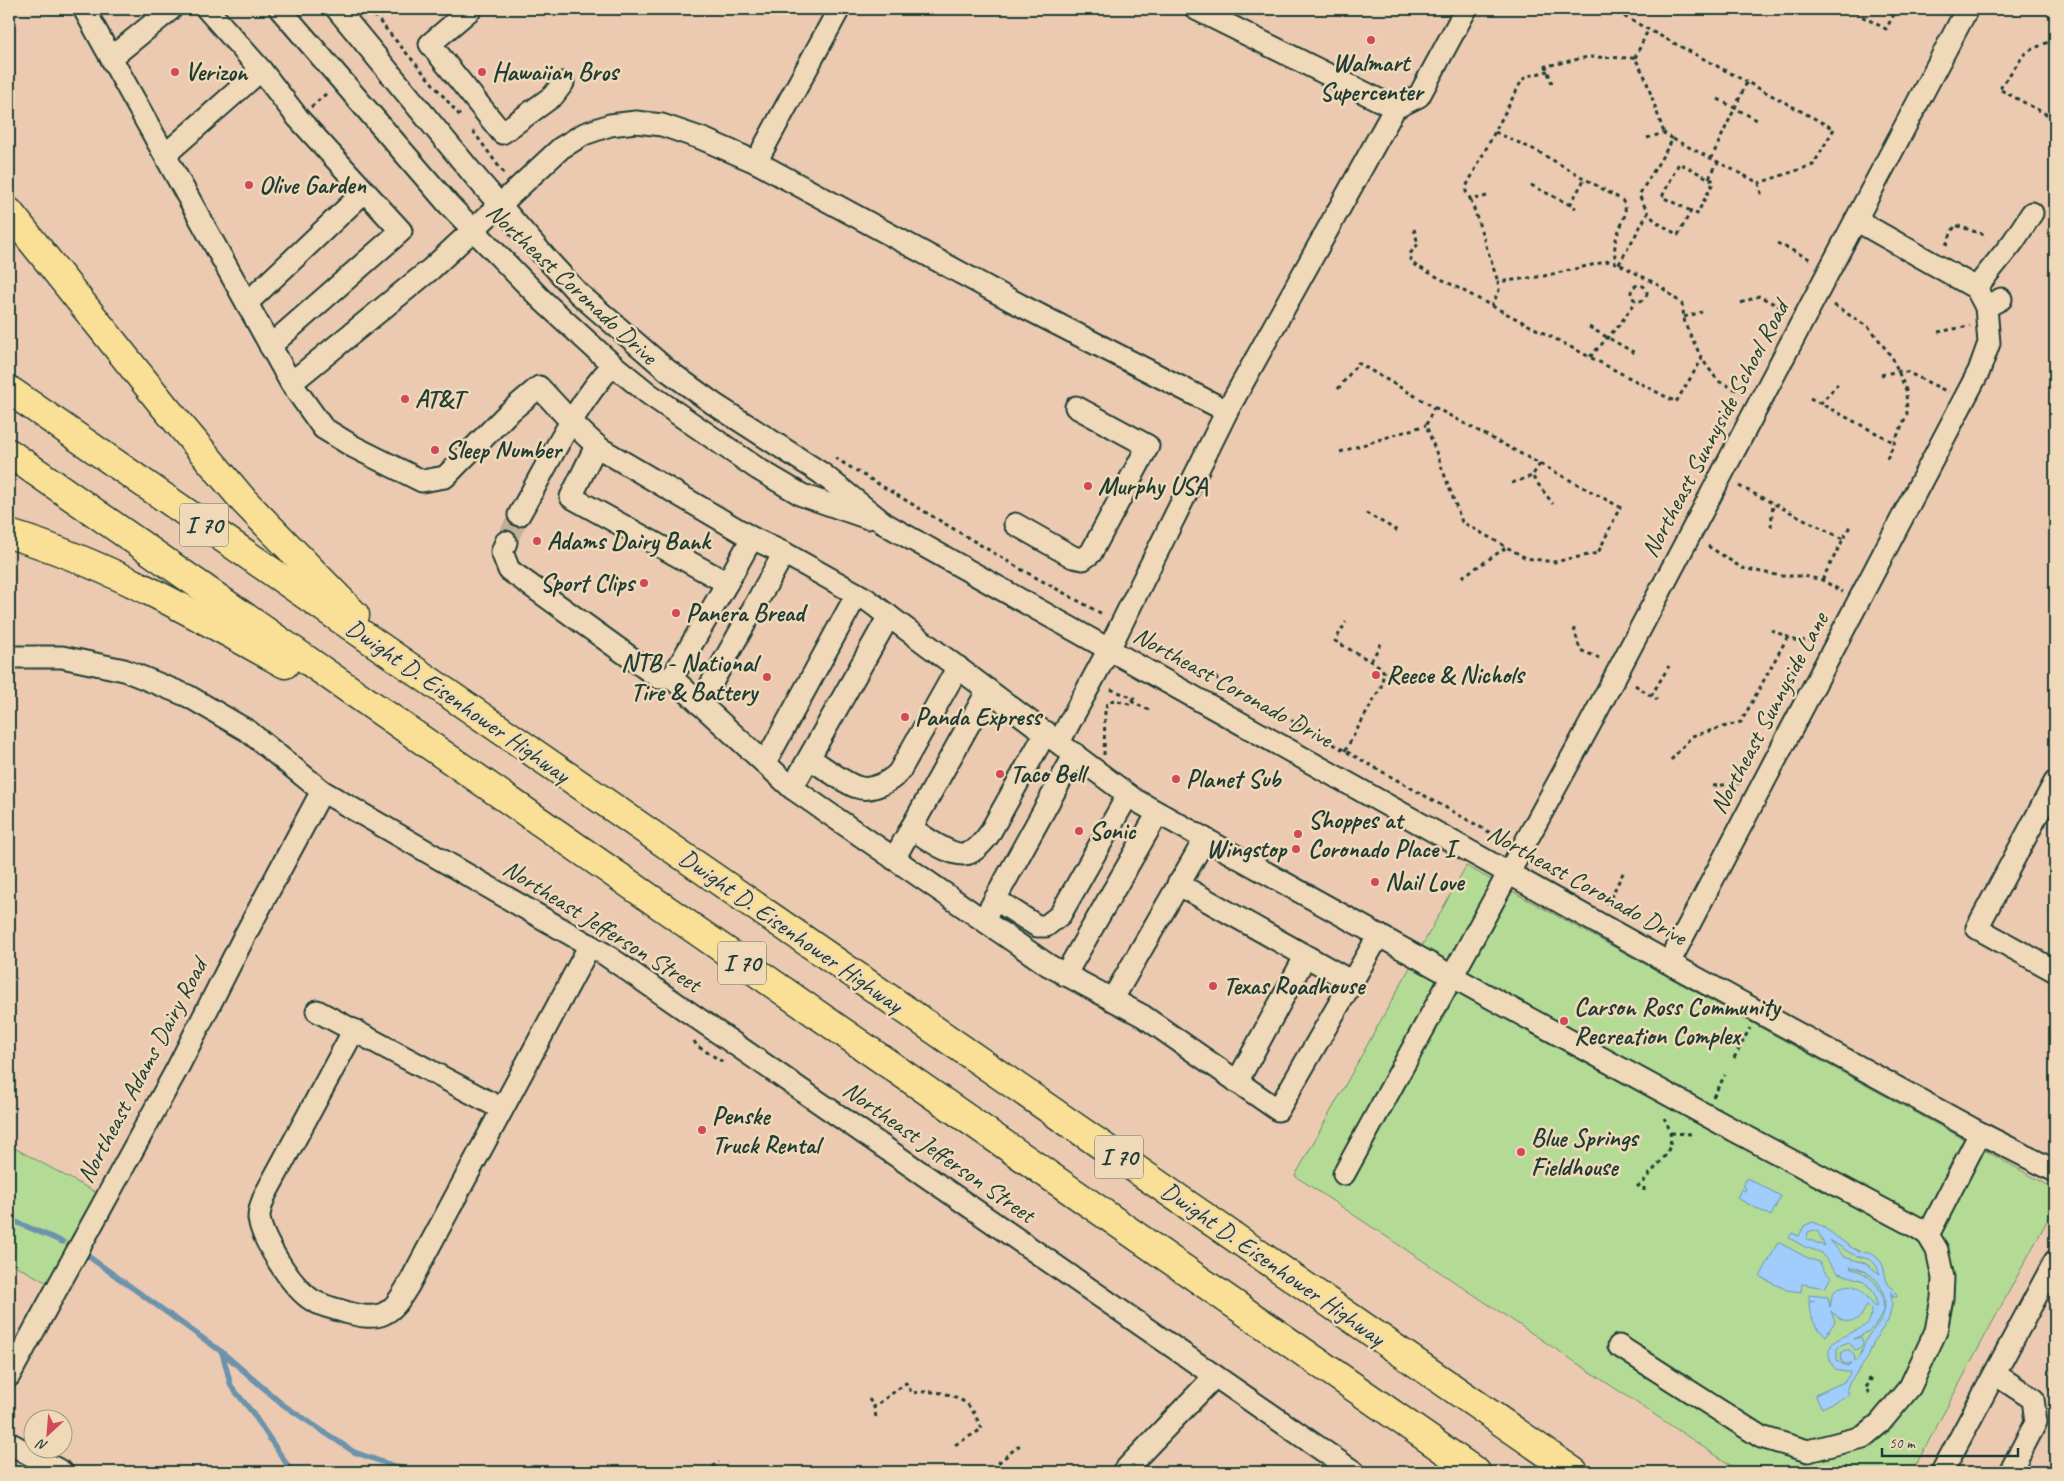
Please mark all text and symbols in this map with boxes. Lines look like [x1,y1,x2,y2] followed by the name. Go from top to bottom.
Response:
[1365,34,1377,46] marker: Walmart Supercenter
[1320,47,1425,108] place label: Walmart Supercenter
[185,56,249,88] place label: Verizon
[492,56,620,88] place label: Hawaiian Bros
[169,66,181,78] marker: Verizon
[476,66,488,78] marker: Hawaiian Bros
[259,169,366,201] place label: Olive Garden
[243,179,255,191] marker: Olive Garden
[480,196,666,373] street label: Northeast Coronado Drive
[1634,292,1798,563] street label: Northeast Sunnyside School Road
[415,383,469,415] place label: AT&T
[399,393,411,405] marker: AT&T
[445,434,564,466] place label: Sleep Number
[429,444,441,456] marker: Sleep Number
[1098,470,1208,502] place label: Murphy USA
[1082,480,1094,492] marker: Murphy USA
[180,504,228,546] road number: I 70
[547,525,712,557] place label: Adams Dairy Bank
[531,535,543,547] marker: Adams Dairy Bank
[540,567,636,599] place label: Sport Clips
[638,577,650,589] marker: Sport Clips
[686,597,808,629] place label: Panera Bread
[1702,605,1837,819] street label: Northeast Sunnyside Lane
[670,607,682,619] marker: Panera Bread
[340,612,578,792] street label: Dwight D. Eisenhower Highway
[1128,619,1340,756] street label: Northeast Coronado Drive
[621,647,762,708] place label: NTB - National Tire & Battery
[1386,659,1526,691] place label: Reece & Nichols
[1370,669,1382,681] marker: Reece & Nichols
[761,671,773,683] marker: NTB - National Tire & Battery
[915,701,1043,733] place label: Panda Express
[899,711,911,723] marker: Panda Express
[1010,758,1089,790] place label: Taco Bell
[1186,763,1282,795] place label: Planet Sub
[994,768,1006,780] marker: Taco Bell
[1170,773,1182,785] marker: Planet Sub
[1308,804,1460,865] place label: Shoppes at Coronado Place I
[1089,815,1137,847] place label: Sonic
[1482,817,1694,954] street label: Northeast Coronado Drive
[1073,825,1085,837] marker: Sonic
[1292,828,1304,840] marker: Shoppes at Coronado Place I
[1206,833,1289,865] place label: Wingstop
[673,842,911,1022] street label: Dwight D. Eisenhower Highway
[1290,843,1302,855] marker: Wingstop
[497,852,709,1001] street label: Northeast Jefferson Street
[1385,866,1466,898] place label: Nail Love
[1369,876,1381,888] marker: Nail Love
[718,941,766,984] road number: I 70
[69,950,217,1189] street label: Northeast Adams Dairy Road
[1223,970,1367,1002] place label: Texas Roadhouse
[1207,980,1219,992] marker: Texas Roadhouse
[1574,991,1782,1052] place label: Carson Ross Community Recreation Complex
[1558,1015,1570,1027] marker: Carson Ross Community Recreation Complex
[837,1074,1044,1232] street label: Northeast Jefferson Street
[712,1100,824,1161] place label: Penske Truck Rental
[1531,1122,1640,1183] place label: Blue Springs Fieldhouse
[696,1124,708,1136] marker: Penske Truck Rental
[1095,1136,1143,1178] road number: I 70
[1515,1146,1527,1158] marker: Blue Springs Fieldhouse
[1155,1175,1393,1355] street label: Dwight D. Eisenhower Highway
[22,1408,72,1458] north arrow
[1882,1426,2018,1458] scale bar
[1889,1434,1916,1453] text: 50 m
[33,1435,50,1455] text: N

